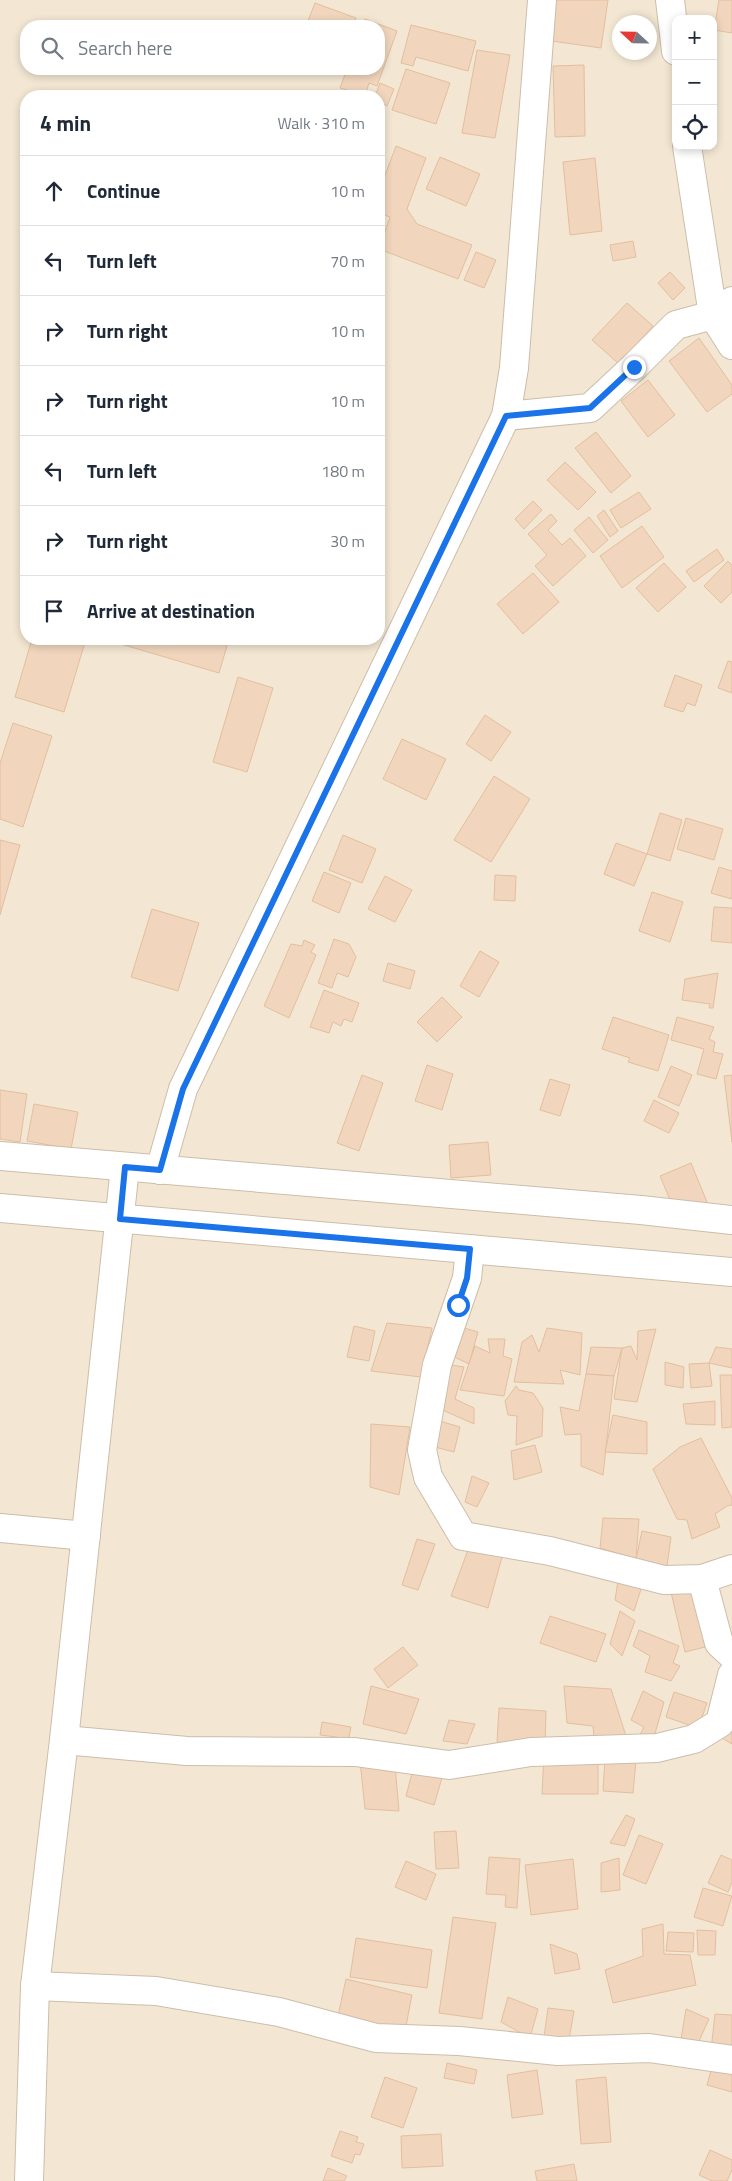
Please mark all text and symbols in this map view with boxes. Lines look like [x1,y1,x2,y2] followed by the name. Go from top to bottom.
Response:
[612,15,657,60] north arrow
[672,15,717,150] map controls
[672,15,717,60] button: +
[20,20,385,75] search box
[78,33,172,62] text: Search here
[38,34,66,62] icon: search
[672,60,717,105] button: −
[672,105,717,150] button: locate
[40,107,91,139] text: 4 min
[277,111,365,135] text: Walk · 310 m
[87,176,160,205] text: Continue
[40,177,68,205] icon: ahead
[330,179,365,203] text: 10 m
[87,246,157,275] text: Turn left
[40,247,68,275] icon: left
[330,249,365,273] text: 70 m
[87,316,168,345] text: Turn right
[40,317,68,345] icon: right
[330,319,365,343] text: 10 m
[623,356,646,379] route end
[87,386,168,415] text: Turn right
[40,387,68,415] icon: right
[330,389,365,413] text: 10 m
[87,456,157,485] text: Turn left
[40,457,68,485] icon: left
[321,459,365,483] text: 180 m
[87,526,168,555] text: Turn right
[40,527,68,555] icon: right
[330,529,365,553] text: 30 m
[87,596,255,625] text: Arrive at destination
[40,597,68,625] icon: arrive
[447,1294,470,1317] route start

